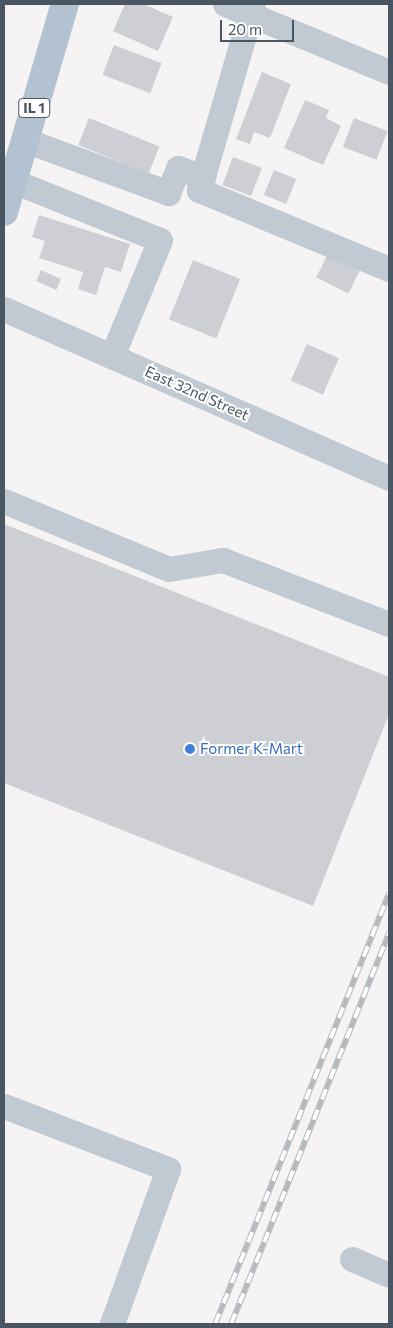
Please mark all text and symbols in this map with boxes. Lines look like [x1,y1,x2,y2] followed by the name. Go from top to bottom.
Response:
[223,10,297,42] scale bar
[228,20,262,38] text: 20 m
[18,96,50,120] road number: IL 1
[142,362,252,424] street label: East 32nd Street
[200,740,303,758] place label: Former K-Mart
[184,743,196,755] marker: Former K-Mart

